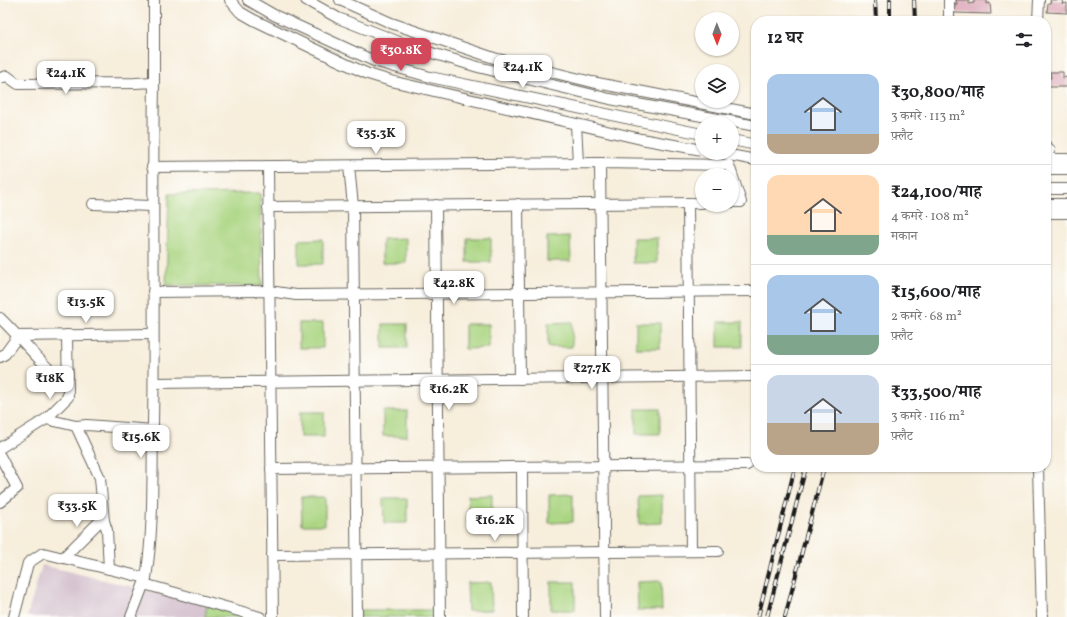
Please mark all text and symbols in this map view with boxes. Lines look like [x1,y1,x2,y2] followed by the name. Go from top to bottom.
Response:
[695,12,739,56] north arrow
[695,12,739,212] map controls
[767,27,803,50] text: 12 घर
[1013,29,1035,51] icon: filters
[368,38,434,72] pin: ₹30.8K
[380,42,422,60] text: ₹30.8K
[490,55,556,89] pin: ₹24.1K
[503,59,543,77] text: ₹24.1K
[33,61,99,95] pin: ₹24.1K
[695,64,739,108] button: layers
[46,65,86,83] text: ₹24.1K
[891,81,984,104] text: ₹30,800/माह
[799,90,847,138] icon: home
[891,108,965,126] text: 3 कमरे · 113 m²
[695,116,739,160] button: +
[343,121,409,155] pin: ₹35.3K
[356,125,396,143] text: ₹35.3K
[891,128,913,146] text: फ़्लैट
[695,168,739,212] button: −
[891,181,982,204] text: ₹24,100/माह
[799,191,847,239] icon: home
[891,208,969,226] text: 4 कमरे · 108 m²
[891,228,917,246] text: मकान
[421,271,487,305] pin: ₹42.8K
[433,275,475,293] text: ₹42.8K
[891,281,980,304] text: ₹15,600/माह
[53,290,119,324] pin: ₹13.5K
[799,291,847,339] icon: home
[67,294,105,312] text: ₹13.5K
[891,308,962,326] text: 2 कमरे · 68 m²
[891,328,913,346] text: फ़्लैट
[559,356,625,390] pin: ₹27.7K
[573,360,611,378] text: ₹27.7K
[26,366,74,400] pin: ₹18K
[36,370,64,388] text: ₹18K
[416,377,482,411] pin: ₹16.2K
[429,381,469,399] text: ₹16.2K
[891,381,981,404] text: ₹33,500/माह
[799,391,847,439] icon: home
[891,408,965,426] text: 3 कमरे · 116 m²
[108,425,174,459] pin: ₹15.6K
[891,428,913,446] text: फ़्लैट
[122,429,160,447] text: ₹15.6K
[44,494,110,528] pin: ₹33.5K
[57,498,97,516] text: ₹33.5K
[462,508,528,542] pin: ₹16.2K
[475,512,515,530] text: ₹16.2K

